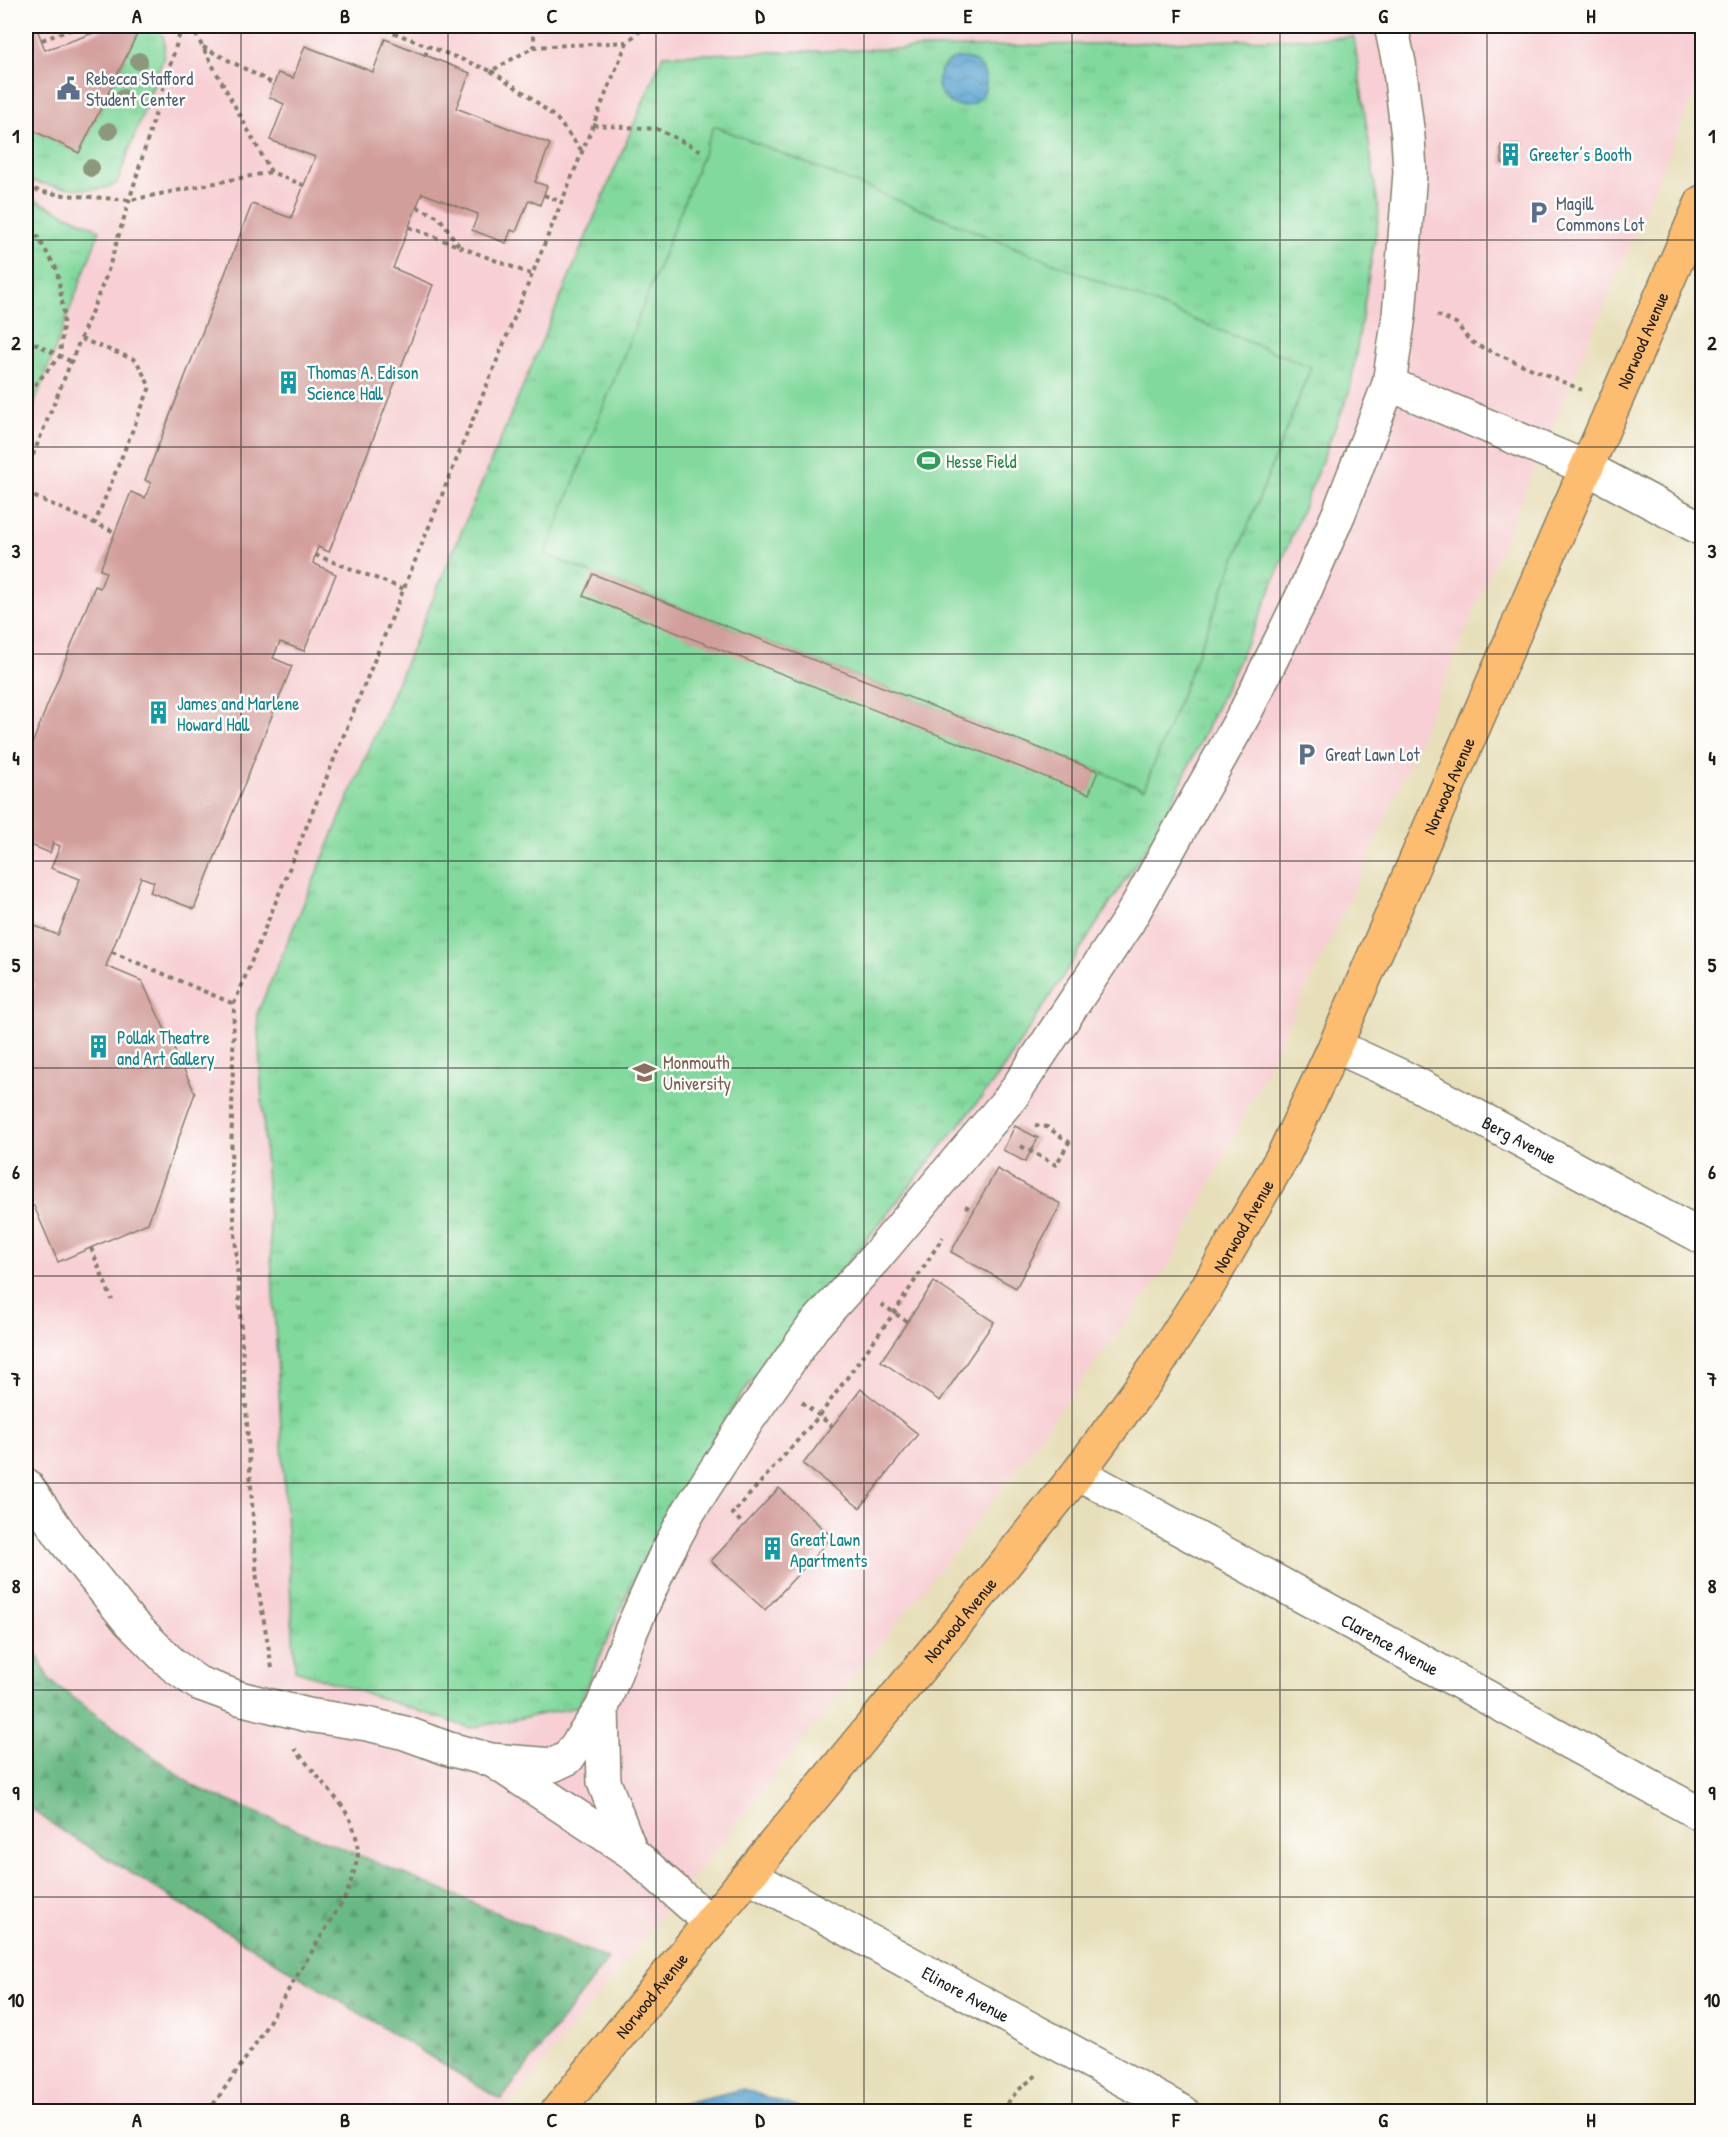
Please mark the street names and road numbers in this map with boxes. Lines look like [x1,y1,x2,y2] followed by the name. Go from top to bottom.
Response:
[1610,288,1674,392] street label: Norwood Avenue
[1416,733,1480,838] street label: Norwood Avenue
[1478,1109,1561,1170] street label: Berg Avenue
[1206,1175,1279,1277] street label: Norwood Avenue
[917,1572,1002,1668] street label: Norwood Avenue
[1337,1607,1444,1681] street label: Clarence Avenue
[609,1947,693,2043] street label: Norwood Avenue
[918,1960,1014,2028] street label: Elinore Avenue

